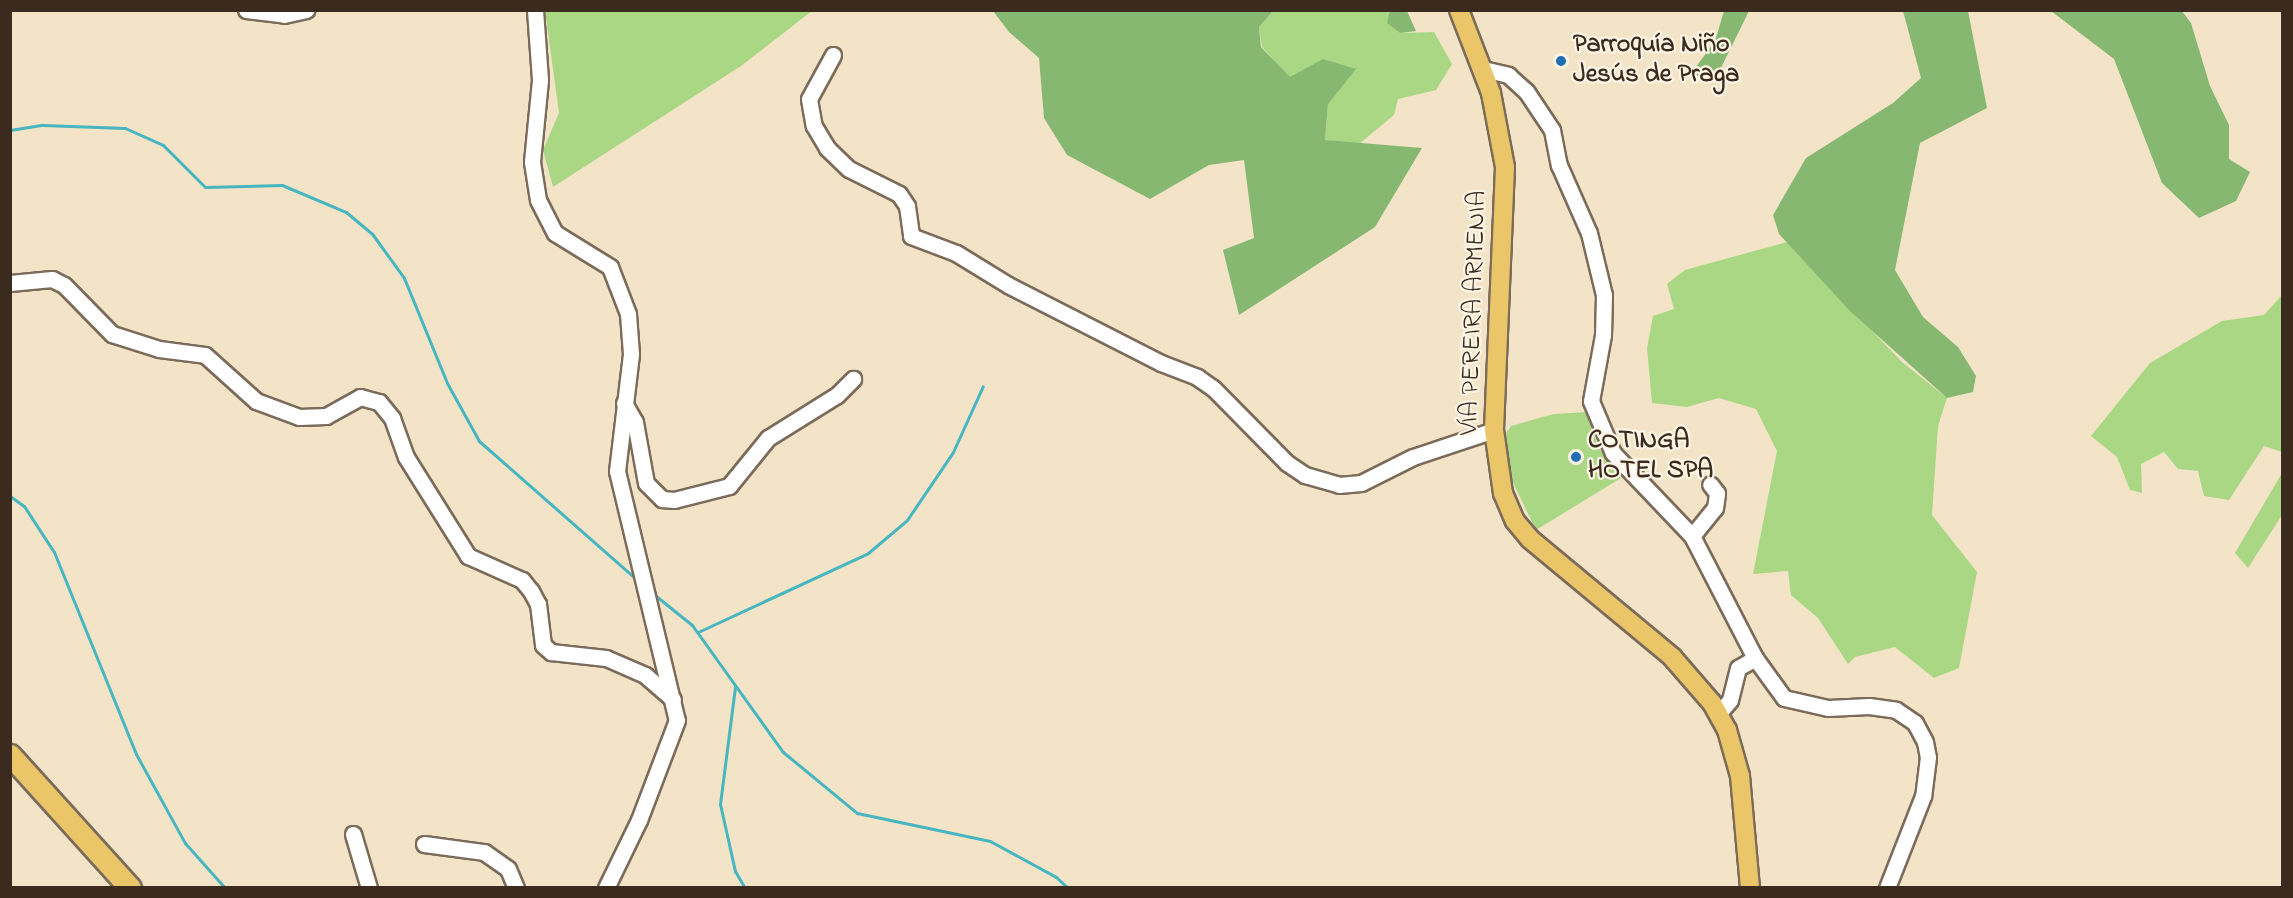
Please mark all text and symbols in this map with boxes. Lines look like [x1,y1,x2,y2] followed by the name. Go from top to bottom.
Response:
[1573,30,1739,92] place label: Parroquía Niño Jesús de Praga
[1554,54,1568,68] marker: Parroquía Niño Jesús de Praga
[1455,190,1495,436] street label: VÍA PEREIRA ARMENIA
[1588,426,1713,488] place label: COTINGA HOTEL SPA
[1569,450,1583,464] marker: COTINGA HOTEL SPA

